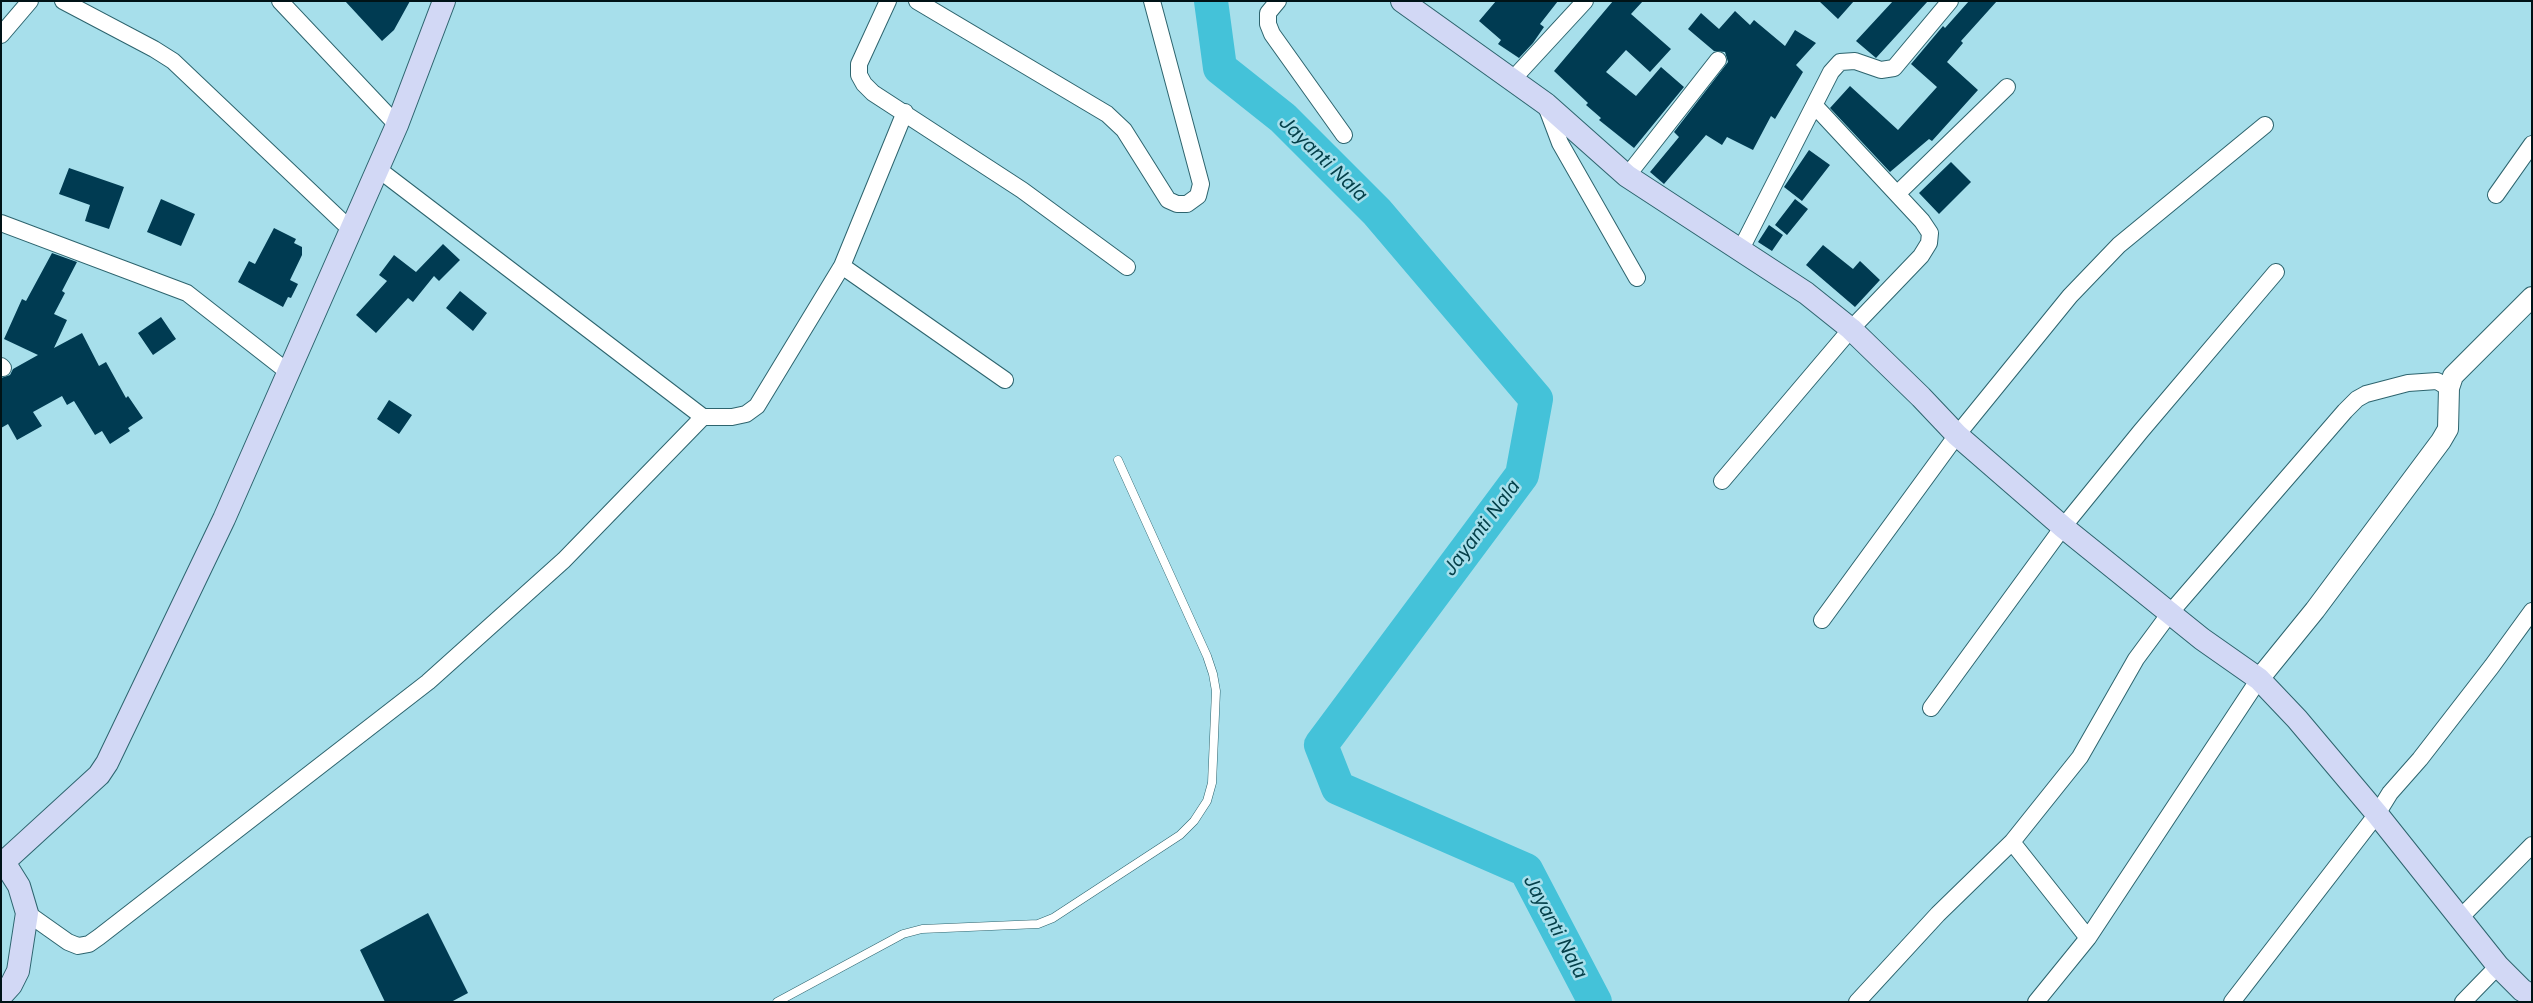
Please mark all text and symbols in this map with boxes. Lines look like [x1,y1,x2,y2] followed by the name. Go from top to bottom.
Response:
[1274,111,1372,207] water label: Jayanti Nala
[1439,476,1525,580] water label: Jayanti Nala
[1518,871,1592,983] water label: Jayanti Nala

